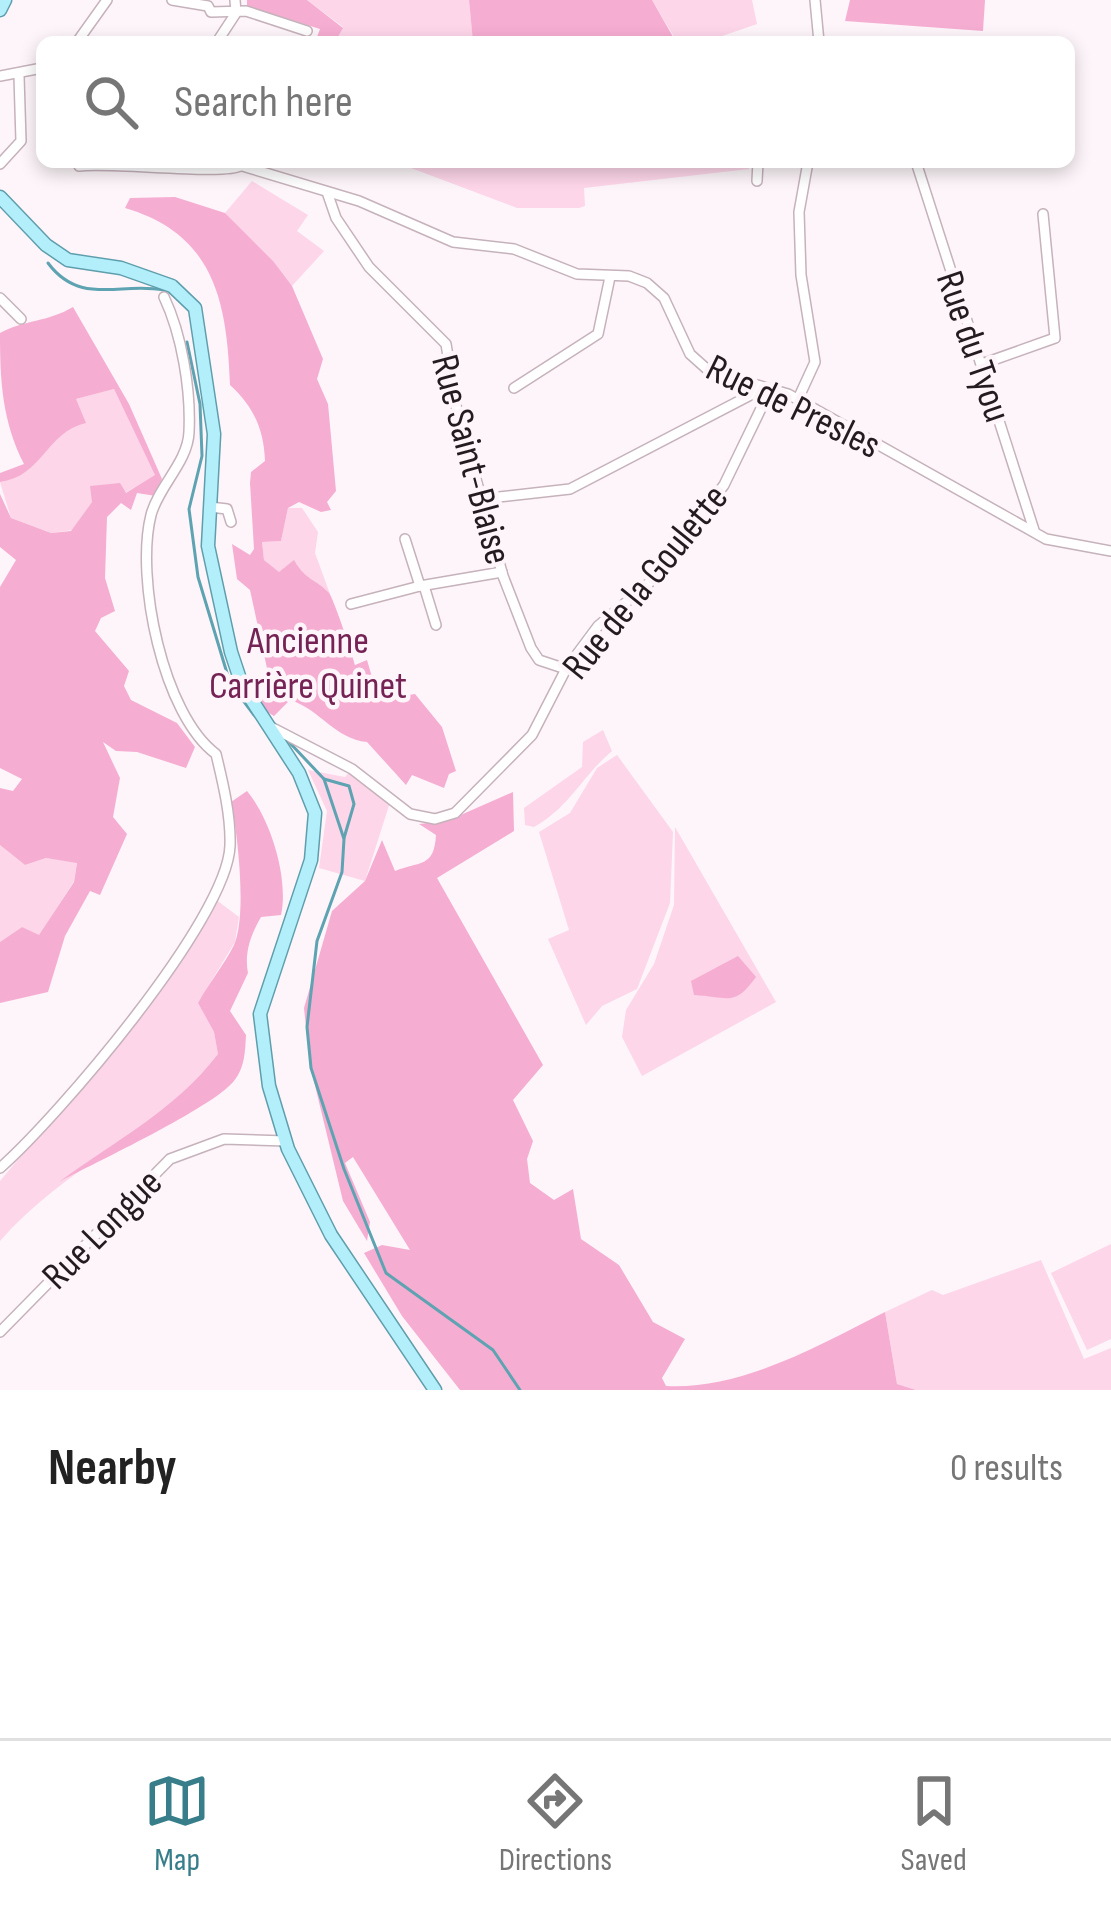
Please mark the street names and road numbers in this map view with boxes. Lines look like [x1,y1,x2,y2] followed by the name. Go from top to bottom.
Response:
[925,265,1020,428] street label: Rue du Tyou
[698,345,888,470] street label: Rue de Presles
[420,350,521,570] street label: Rue Saint-Blaise
[553,476,739,689] street label: Rue de la Goulette
[33,1160,173,1300] street label: Rue Longue

